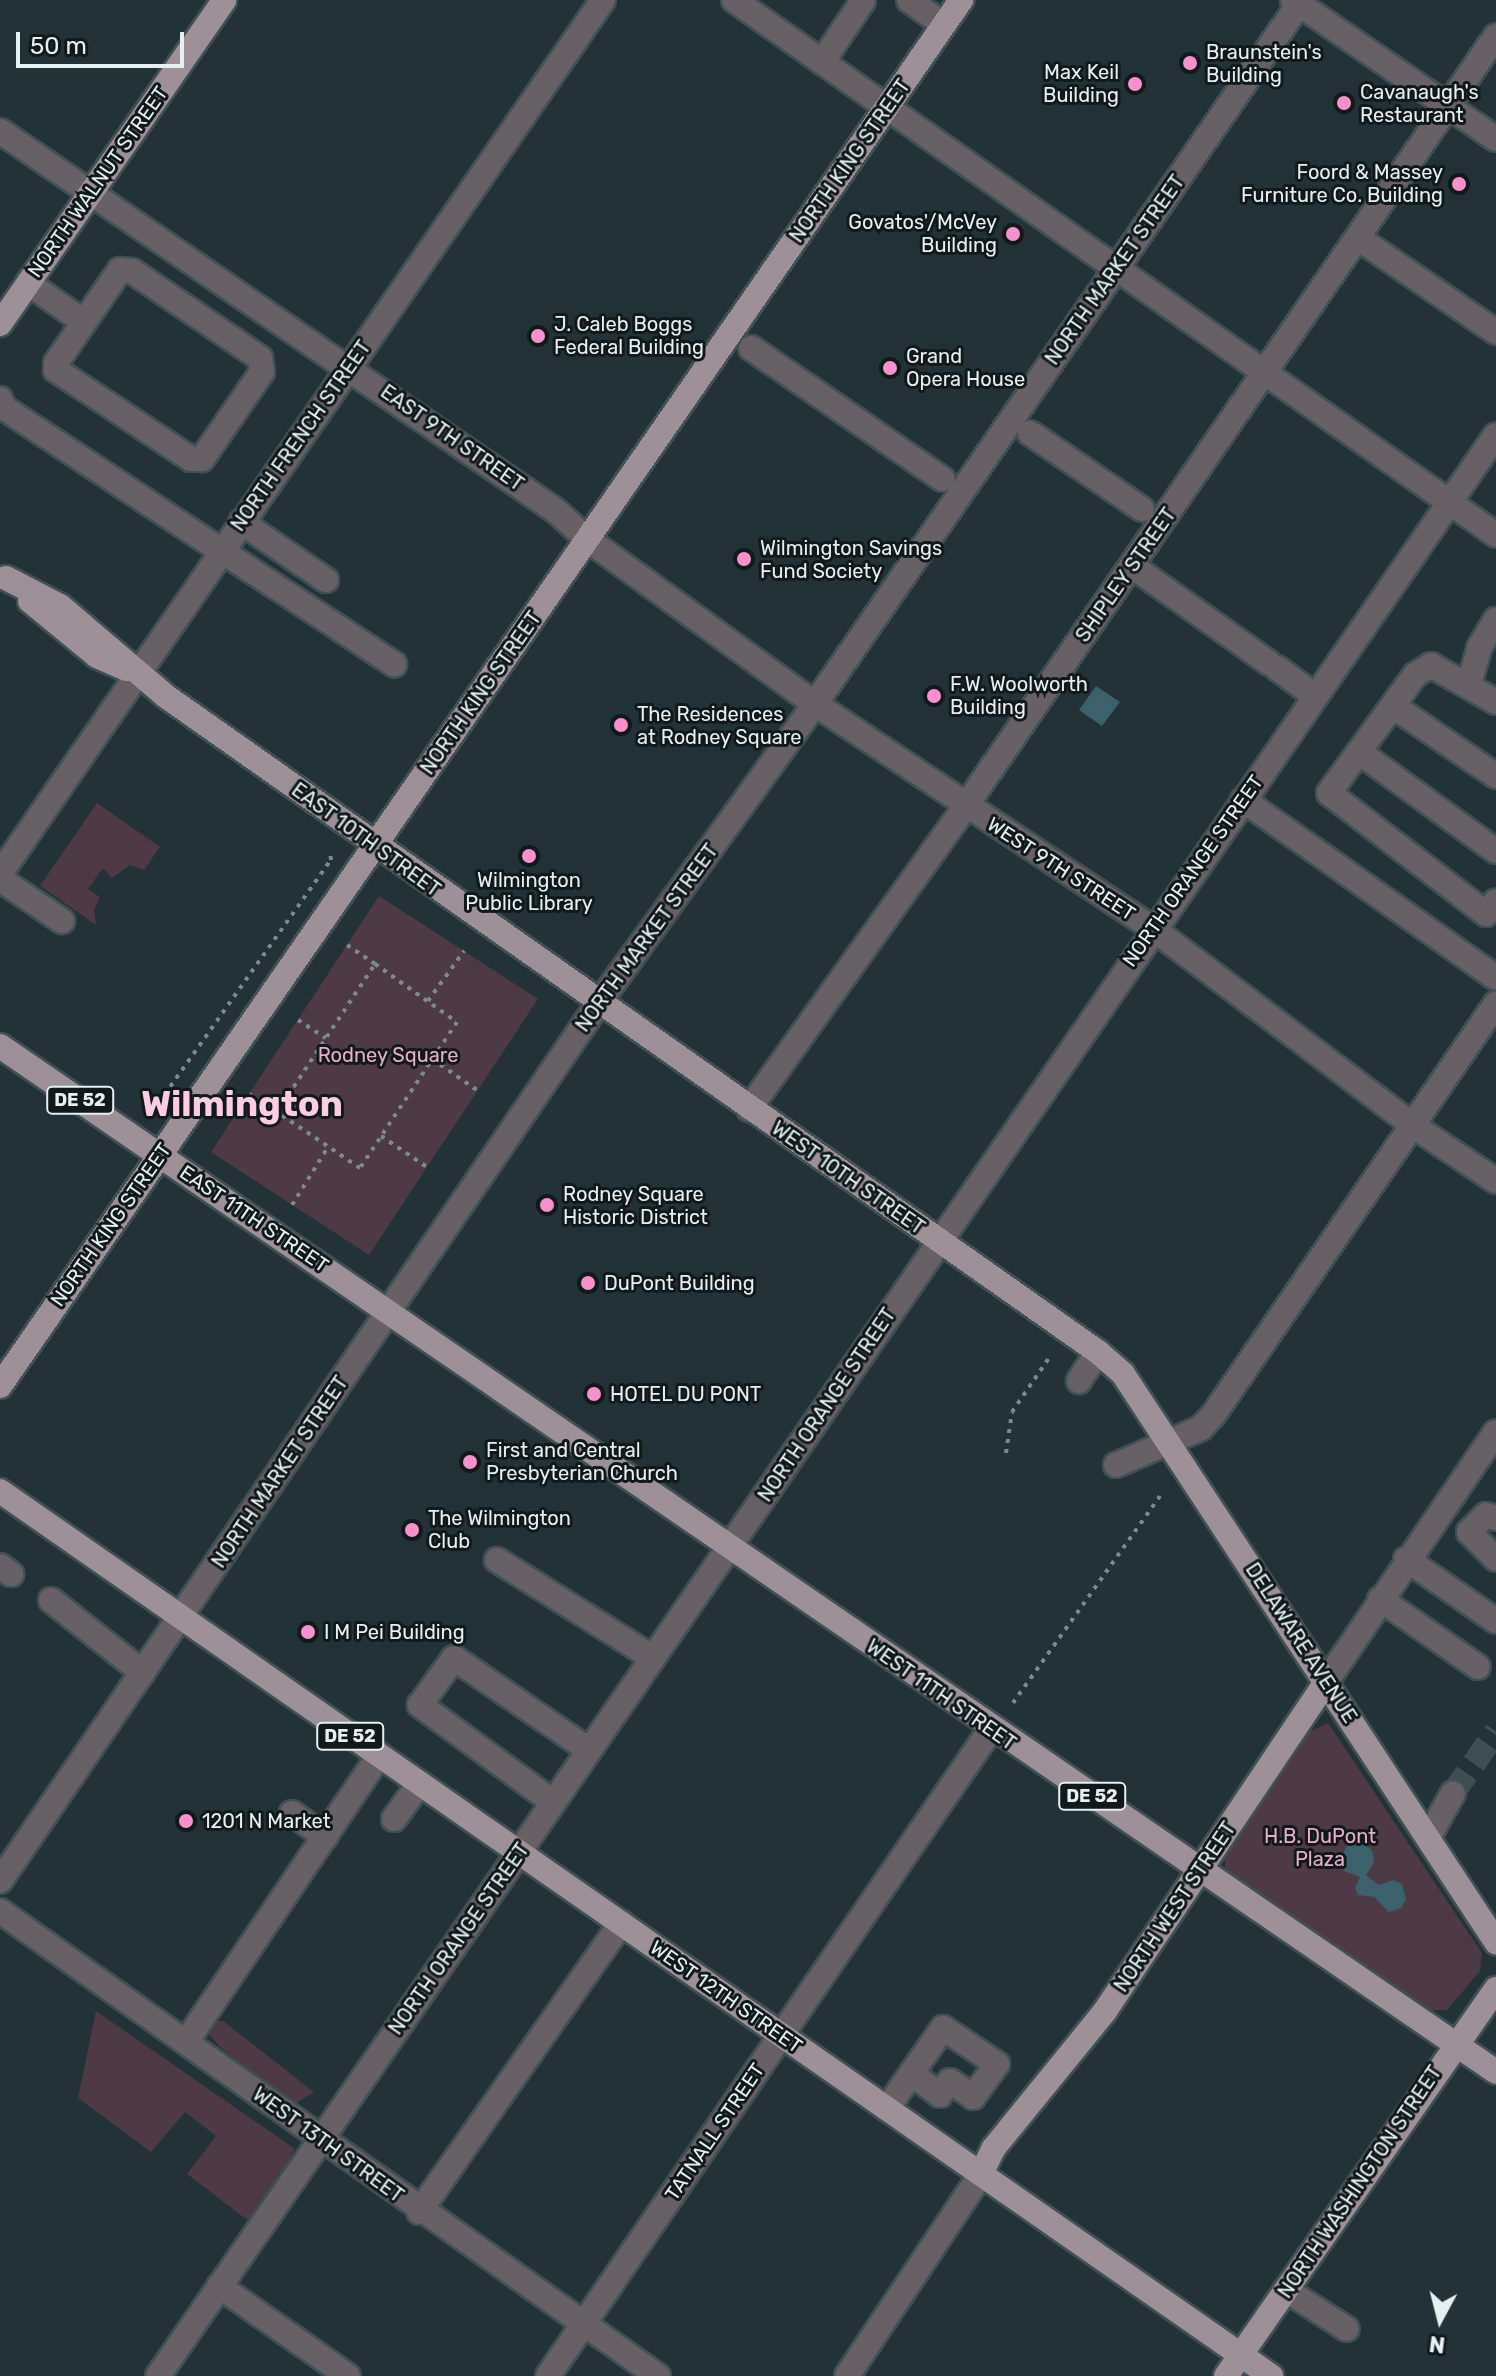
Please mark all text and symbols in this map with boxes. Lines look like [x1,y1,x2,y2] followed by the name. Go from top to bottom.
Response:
[20,16,188,66] scale bar
[30,32,87,60] text: 50 m
[1206,40,1322,87] place label: Braunstein's Building
[1181,54,1199,72] marker: Braunstein's Building
[1043,60,1119,107] place label: Max Keil Building
[785,75,915,247] street label: NORTH KING STREET
[1126,75,1144,93] marker: Max Keil Building
[1360,80,1479,127] place label: Cavanaugh's Restaurant
[23,82,173,282] street label: NORTH WALNUT STREET
[1335,94,1353,112] marker: Cavanaugh's Restaurant
[1241,160,1443,207] place label: Foord & Massey Furniture Co. Building
[1040,170,1190,370] street label: NORTH MARKET STREET
[1450,175,1468,193] marker: Foord & Massey Furniture Co. Building
[848,210,997,257] place label: Govatos'/McVey Building
[1004,225,1022,243] marker: Govatos'/McVey Building
[554,312,704,359] place label: J. Caleb Boggs Federal Building
[529,327,547,345] marker: J. Caleb Boggs Federal Building
[226,336,376,536] street label: NORTH FRENCH STREET
[906,344,1025,391] place label: Grand Opera House
[881,359,899,377] marker: Grand Opera House
[376,380,528,496] street label: EAST 9TH STREET
[1071,503,1181,647] street label: SHIPLEY STREET
[760,536,942,583] place label: Wilmington Savings Fund Society
[735,550,753,568] marker: Wilmington Savings Fund Society
[416,607,546,779] street label: NORTH KING STREET
[950,672,1088,719] place label: F.W. Woolworth Building
[925,687,943,705] marker: F.W. Woolworth Building
[637,702,802,749] place label: The Residences at Rodney Square
[612,716,630,734] marker: The Residences at Rodney Square
[1118,771,1268,971] street label: NORTH ORANGE STREET
[287,778,445,902] street label: EAST 10TH STREET
[982,812,1140,926] street label: WEST 9TH STREET
[571,839,723,1037] street label: NORTH MARKET STREET
[520,847,538,865] marker: Wilmington Public Library
[465,868,593,915] place label: Wilmington Public Library
[317,1043,459,1067] park label: Rodney Square
[141,1082,343,1126] district label: Wilmington
[46,1086,114,1114] road number: DE 52
[767,1116,929,1240] street label: WEST 10TH STREET
[46,1139,176,1311] street label: NORTH KING STREET
[175,1160,333,1278] street label: EAST 11TH STREET
[563,1182,708,1229] place label: Rodney Square Historic District
[538,1196,556,1214] marker: Rodney Square Historic District
[604,1271,755,1295] place label: DuPont Building
[579,1274,597,1292] marker: DuPont Building
[753,1304,901,1506] street label: NORTH ORANGE STREET
[207,1371,353,1573] street label: NORTH MARKET STREET
[610,1382,762,1406] place label: HOTEL DU PONT
[585,1385,603,1403] marker: HOTEL DU PONT
[486,1438,678,1485] place label: First and Central Presbyterian Church
[461,1453,479,1471] marker: First and Central Presbyterian Church
[428,1506,571,1553] place label: The Wilmington Club
[403,1521,421,1539] marker: The Wilmington Club
[1240,1558,1362,1728] street label: DELAWARE AVENUE
[324,1620,465,1644] place label: I M Pei Building
[299,1623,317,1641] marker: I M Pei Building
[861,1634,1021,1756] street label: WEST 11TH STREET
[316,1722,384,1750] road number: DE 52
[1058,1782,1126,1810] road number: DE 52
[202,1809,331,1833] place label: 1201 N Market
[177,1812,195,1830] marker: 1201 N Market
[1109,1817,1241,1997] street label: NORTH WEST STREET
[1264,1824,1376,1871] park label: H.B. DuPont Plaza
[384,1839,534,2039] street label: NORTH ORANGE STREET
[645,1935,807,2059] street label: WEST 12TH STREET
[660,2059,770,2205] street label: TATNALL STREET
[1273,2061,1447,2303] street label: NORTH WASHINGTON STREET
[248,2082,408,2208] street label: WEST 13TH STREET
[1400,2280,1480,2360] north arrow
[1428,2330,1447,2359] text: N

